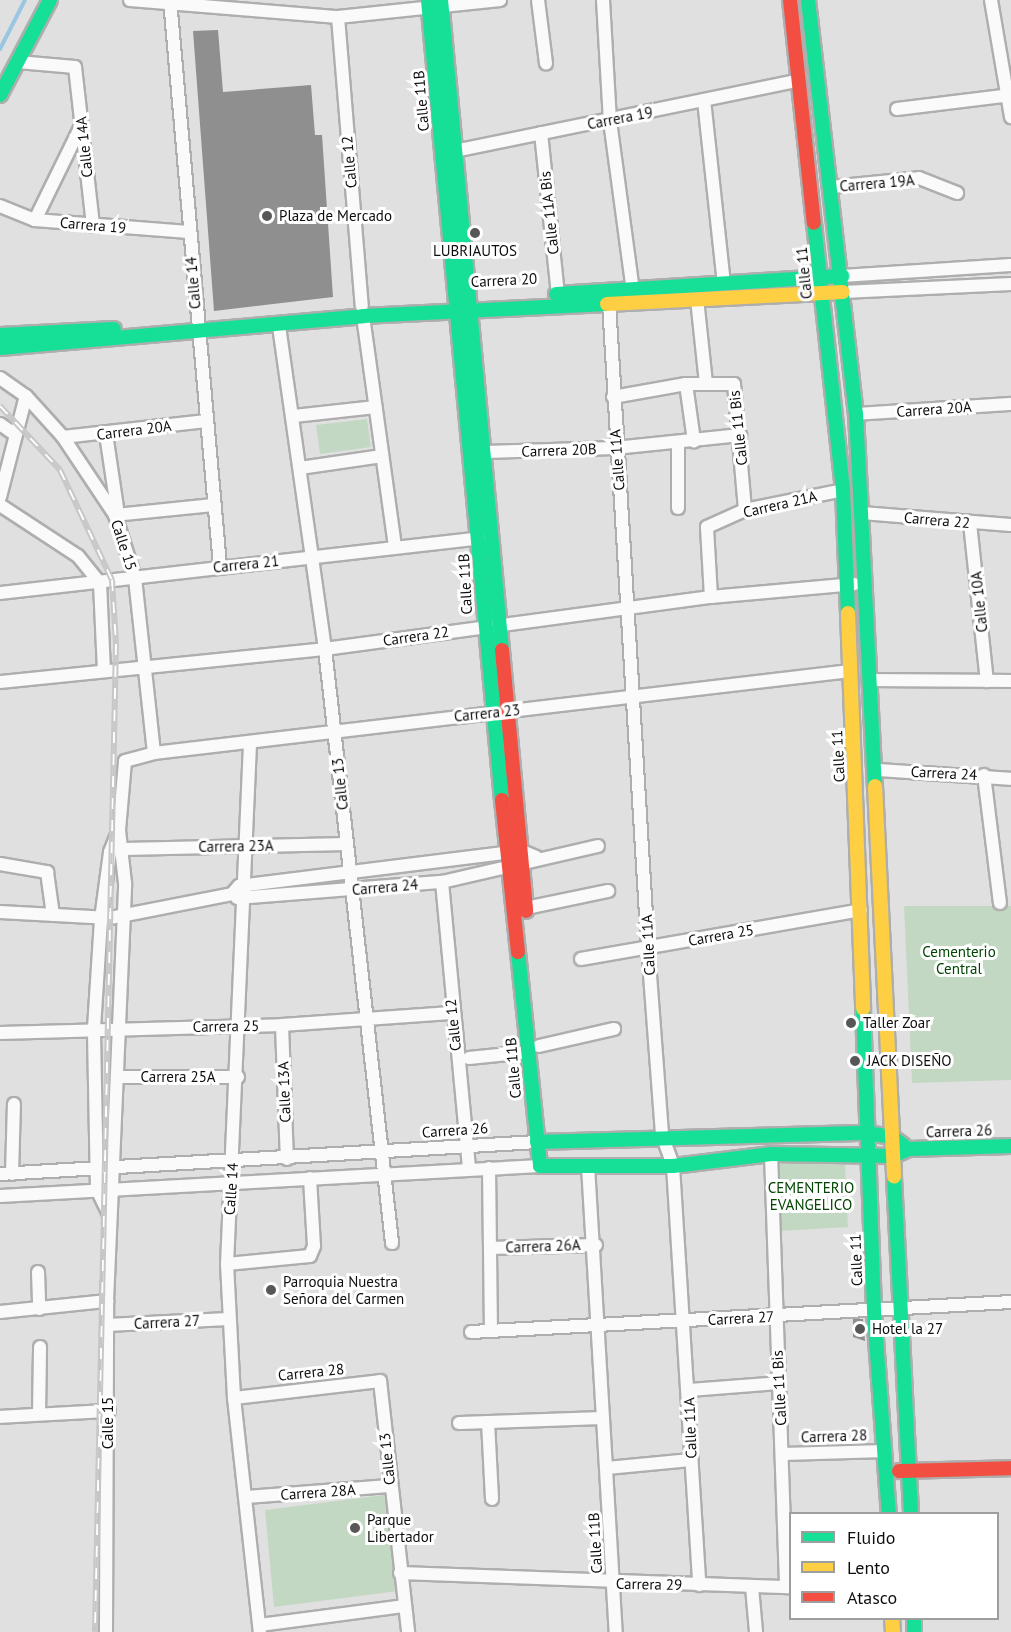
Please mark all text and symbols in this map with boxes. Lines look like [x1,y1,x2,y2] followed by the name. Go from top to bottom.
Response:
[409,70,433,132] street label: Calle 11B
[586,103,654,133] street label: Carrera 19
[72,116,96,178] street label: Calle 14A
[338,135,360,189] street label: Calle 12
[536,170,562,256] street label: Calle 11A Bis
[839,171,915,195] street label: Carrera 19A
[279,207,392,225] place label: Plaza de Mercado
[260,209,274,223] marker: Plaza de Mercado
[59,213,127,237] street label: Carrera 19
[468,226,482,240] marker: LUBRIAUTOS
[433,242,517,260] place label: LUBRIAUTOS
[792,246,816,300] street label: Calle 11
[182,256,204,310] street label: Calle 14
[470,269,538,291] street label: Carrera 20
[725,389,751,467] street label: Calle 11 Bis
[896,397,972,421] street label: Carrera 20A
[96,416,172,444] street label: Carrera 20A
[606,429,628,491] street label: Calle 11A
[521,440,597,460] street label: Carrera 20B
[741,487,819,521] street label: Carrera 21A
[903,508,971,532] street label: Carrera 22
[107,517,141,573] street label: Calle 15
[212,552,280,576] street label: Carrera 21
[454,553,476,615] street label: Calle 11B
[967,571,991,633] street label: Calle 10A
[382,622,450,650] street label: Carrera 22
[453,701,521,725] street label: Carrera 23
[828,729,848,783] street label: Calle 11
[328,757,352,811] street label: Calle 13
[910,762,978,784] street label: Carrera 24
[198,836,274,856] street label: Carrera 23A
[351,875,419,899] street label: Carrera 24
[637,914,659,976] street label: Calle 11A
[687,920,755,950] street label: Carrera 25
[922,942,996,977] park label: Cementerio Central
[441,998,465,1052] street label: Calle 12
[863,1014,931,1032] place label: Taller Zoar
[193,1016,259,1036] street label: Carrera 25
[844,1016,858,1030] marker: Taller Zoar
[501,1037,525,1099] street label: Calle 11B
[867,1052,952,1070] place label: JACK DISEÑO
[848,1054,862,1068] marker: JACK DISEÑO
[274,1061,294,1123] street label: Calle 13A
[140,1068,216,1086] street label: Carrera 25A
[421,1119,489,1141] street label: Carrera 26
[925,1121,993,1141] street label: Carrera 26
[220,1162,242,1216] street label: Calle 14
[768,1178,854,1213] park label: CEMENTERIO EVANGELICO
[846,1233,866,1287] street label: Calle 11
[505,1236,581,1256] street label: Carrera 26A
[283,1272,404,1307] place label: Parroquia Nuestra Señora del Carmen
[264,1283,278,1297] marker: Parroquia Nuestra Señora del Carmen
[707,1307,775,1329] street label: Carrera 27
[133,1311,201,1333] street label: Carrera 27
[872,1320,943,1338] place label: Hotel la 27
[853,1322,867,1336] marker: Hotel la 27
[768,1350,790,1426] street label: Calle 11 Bis
[277,1360,345,1384] street label: Carrera 28
[99,1397,117,1449] street label: Calle 15
[680,1397,700,1459] street label: Calle 11A
[800,1426,868,1446] street label: Carrera 28
[375,1432,399,1486] street label: Calle 13
[280,1480,356,1504] street label: Carrera 28A
[367,1510,434,1545] place label: Parque Libertador
[584,1512,606,1574] street label: Calle 11B
[789,1512,999,1620] legend
[348,1521,362,1535] marker: Parque Libertador
[847,1526,895,1549] text: Fluido
[847,1556,890,1579] text: Lento
[616,1574,682,1594] street label: Carrera 29
[847,1586,897,1609] text: Atasco

